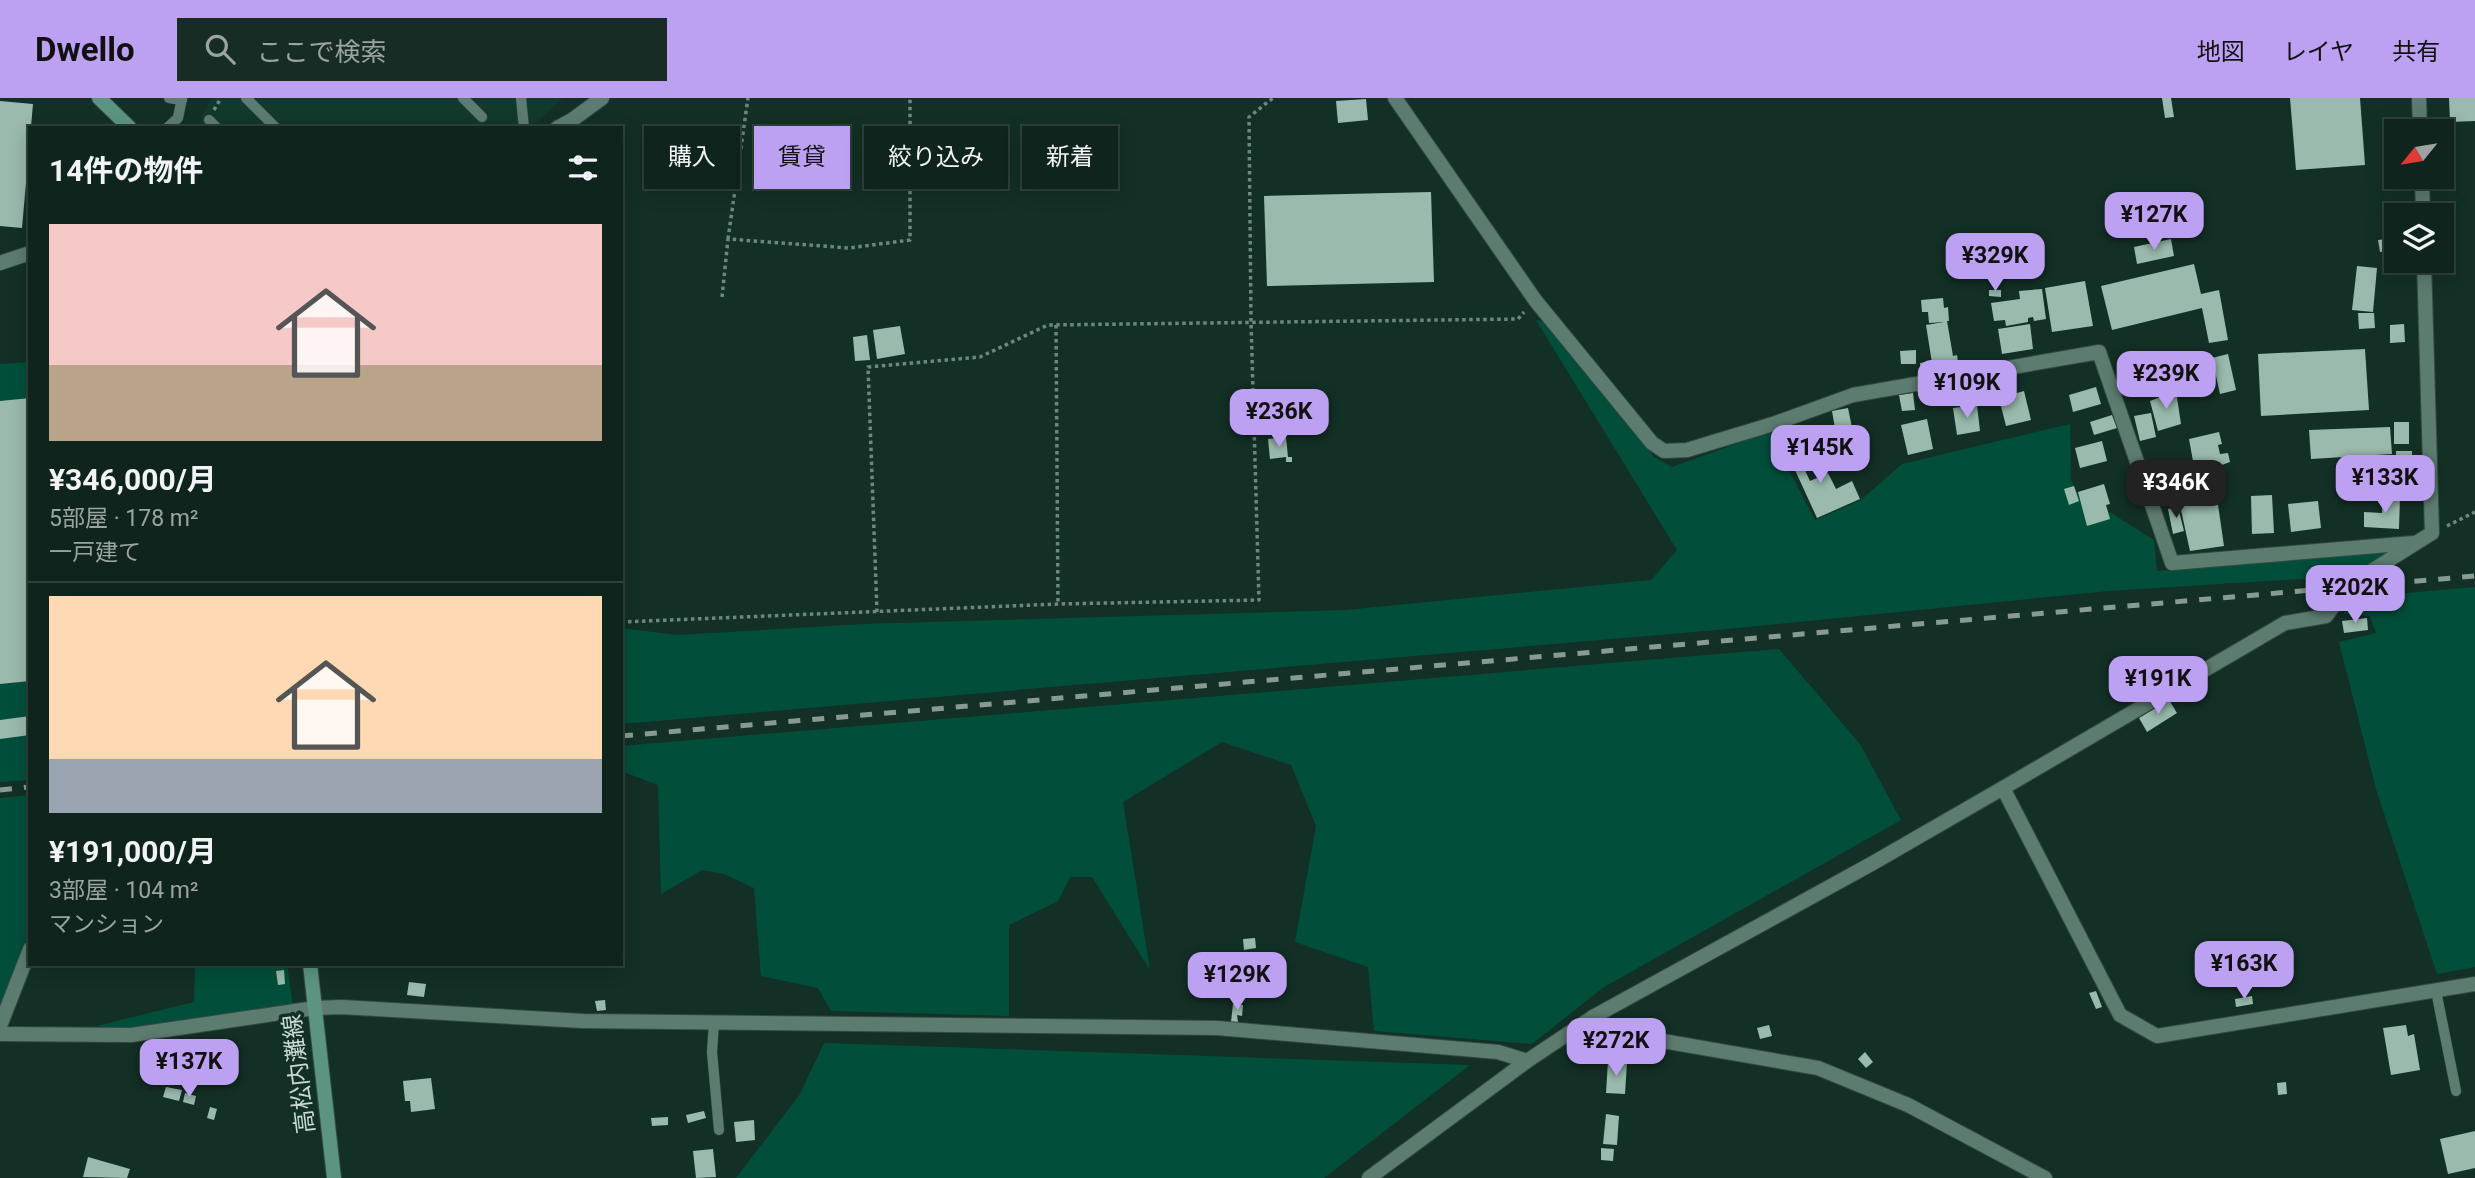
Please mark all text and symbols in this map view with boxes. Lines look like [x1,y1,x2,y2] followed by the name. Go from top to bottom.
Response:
[177,18,667,81] search box
[35,30,135,69] text: Dwello
[201,30,239,68] icon: search
[257,37,387,67] text: ここで検索
[2197,38,2245,66] text: 地図
[2283,38,2354,66] text: レイヤ
[2392,38,2440,66] text: 共有
[2384,119,2454,189] north arrow
[2384,119,2454,273] map controls
[644,126,740,189] chip: 購入
[754,126,850,189] chip: 賃貸
[864,126,1008,189] chip: 絞り込み
[1022,126,1118,189] chip: 新着
[564,149,602,187] icon: filters
[49,153,203,188] text: 14件の物件
[2105,192,2203,252] pin: ¥127K
[2121,201,2187,228] text: ¥127K
[2384,203,2454,273] button: layers
[1946,234,2044,293] pin: ¥329K
[1962,242,2028,269] text: ¥329K
[263,270,389,396] icon: home
[2117,352,2215,411] pin: ¥239K
[1918,360,2016,420] pin: ¥109K
[2133,360,2199,387] text: ¥239K
[1934,369,2000,396] text: ¥109K
[1230,390,1328,449] pin: ¥236K
[1246,398,1312,425] text: ¥236K
[1771,426,1869,485] pin: ¥145K
[1787,434,1853,461] text: ¥145K
[2336,456,2434,515] pin: ¥133K
[2127,460,2225,520] pin: ¥346K
[49,462,217,497] text: ¥346,000/月
[2352,464,2418,491] text: ¥133K
[2143,469,2209,496] text: ¥346K
[49,505,198,532] text: 5部屋 · 178 m²
[49,539,141,566] text: 一戸建て
[2306,566,2404,625] pin: ¥202K
[2322,574,2388,601] text: ¥202K
[263,642,389,768] icon: home
[2109,656,2207,716] pin: ¥191K
[2125,665,2191,692] text: ¥191K
[49,834,217,869] text: ¥191,000/月
[49,877,198,904] text: 3部屋 · 104 m²
[49,911,164,938] text: マンション
[2195,942,2293,1001] pin: ¥163K
[2211,950,2277,977] text: ¥163K
[1188,953,1286,1012] pin: ¥129K
[1204,961,1270,988] text: ¥129K
[278,1013,320,1135] street label: 高松内灘線
[1567,1018,1665,1078] pin: ¥272K
[1583,1027,1649,1054] text: ¥272K
[140,1040,238,1099] pin: ¥137K
[156,1048,222,1075] text: ¥137K

